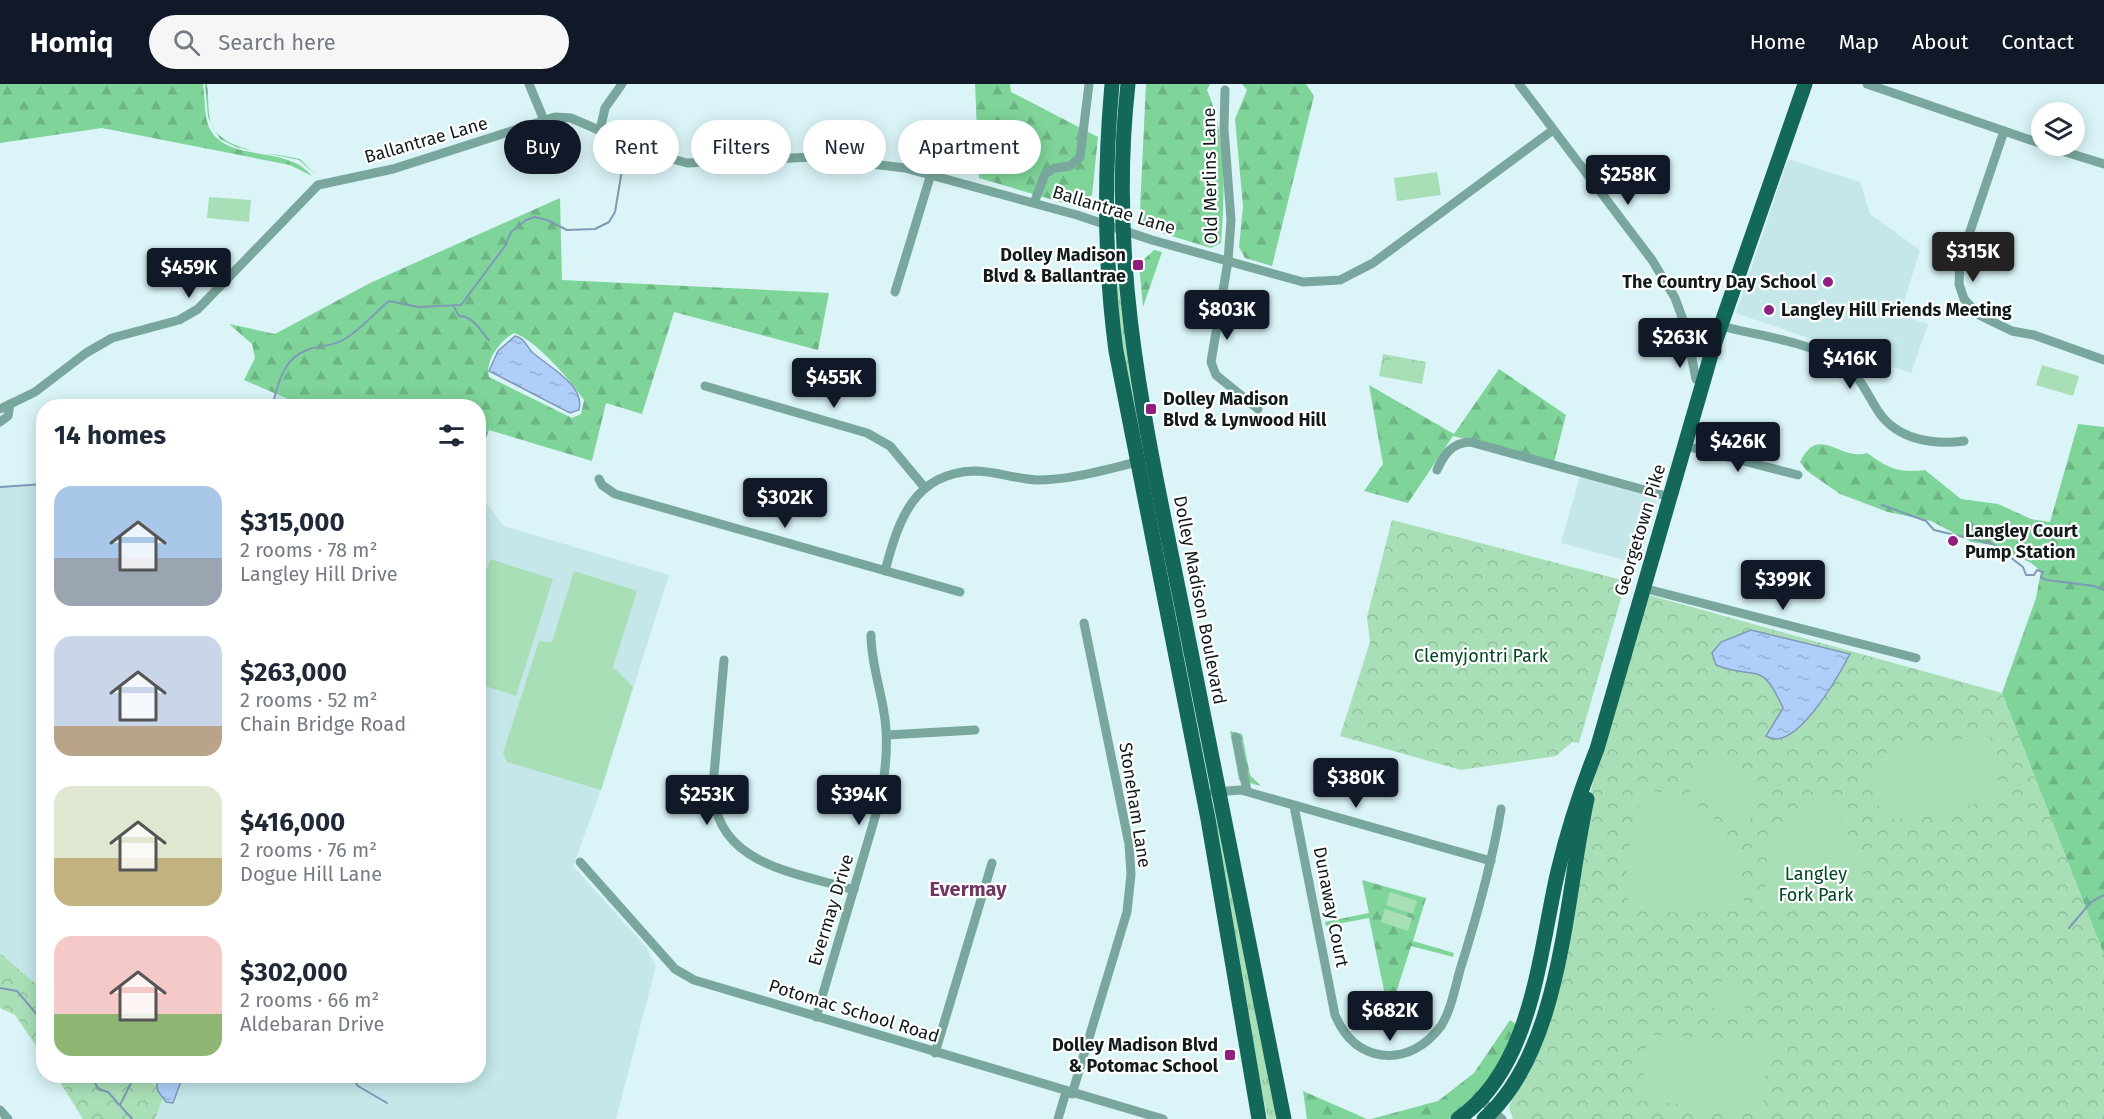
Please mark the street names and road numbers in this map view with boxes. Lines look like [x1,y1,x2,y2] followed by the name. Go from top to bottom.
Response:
[1198,107,1222,245] street label: Old Merlins Lane
[362,112,490,168] street label: Ballantrae Lane
[1050,181,1178,239] street label: Ballantrae Lane
[1610,461,1670,599] street label: Georgetown Pike
[1169,494,1231,706] street label: Dolley Madison Boulevard
[1114,741,1156,869] street label: Stoneham Lane
[1309,845,1354,970] street label: Dunaway Court
[804,852,858,968] street label: Evermay Drive
[766,975,942,1047] street label: Potomac School Road

